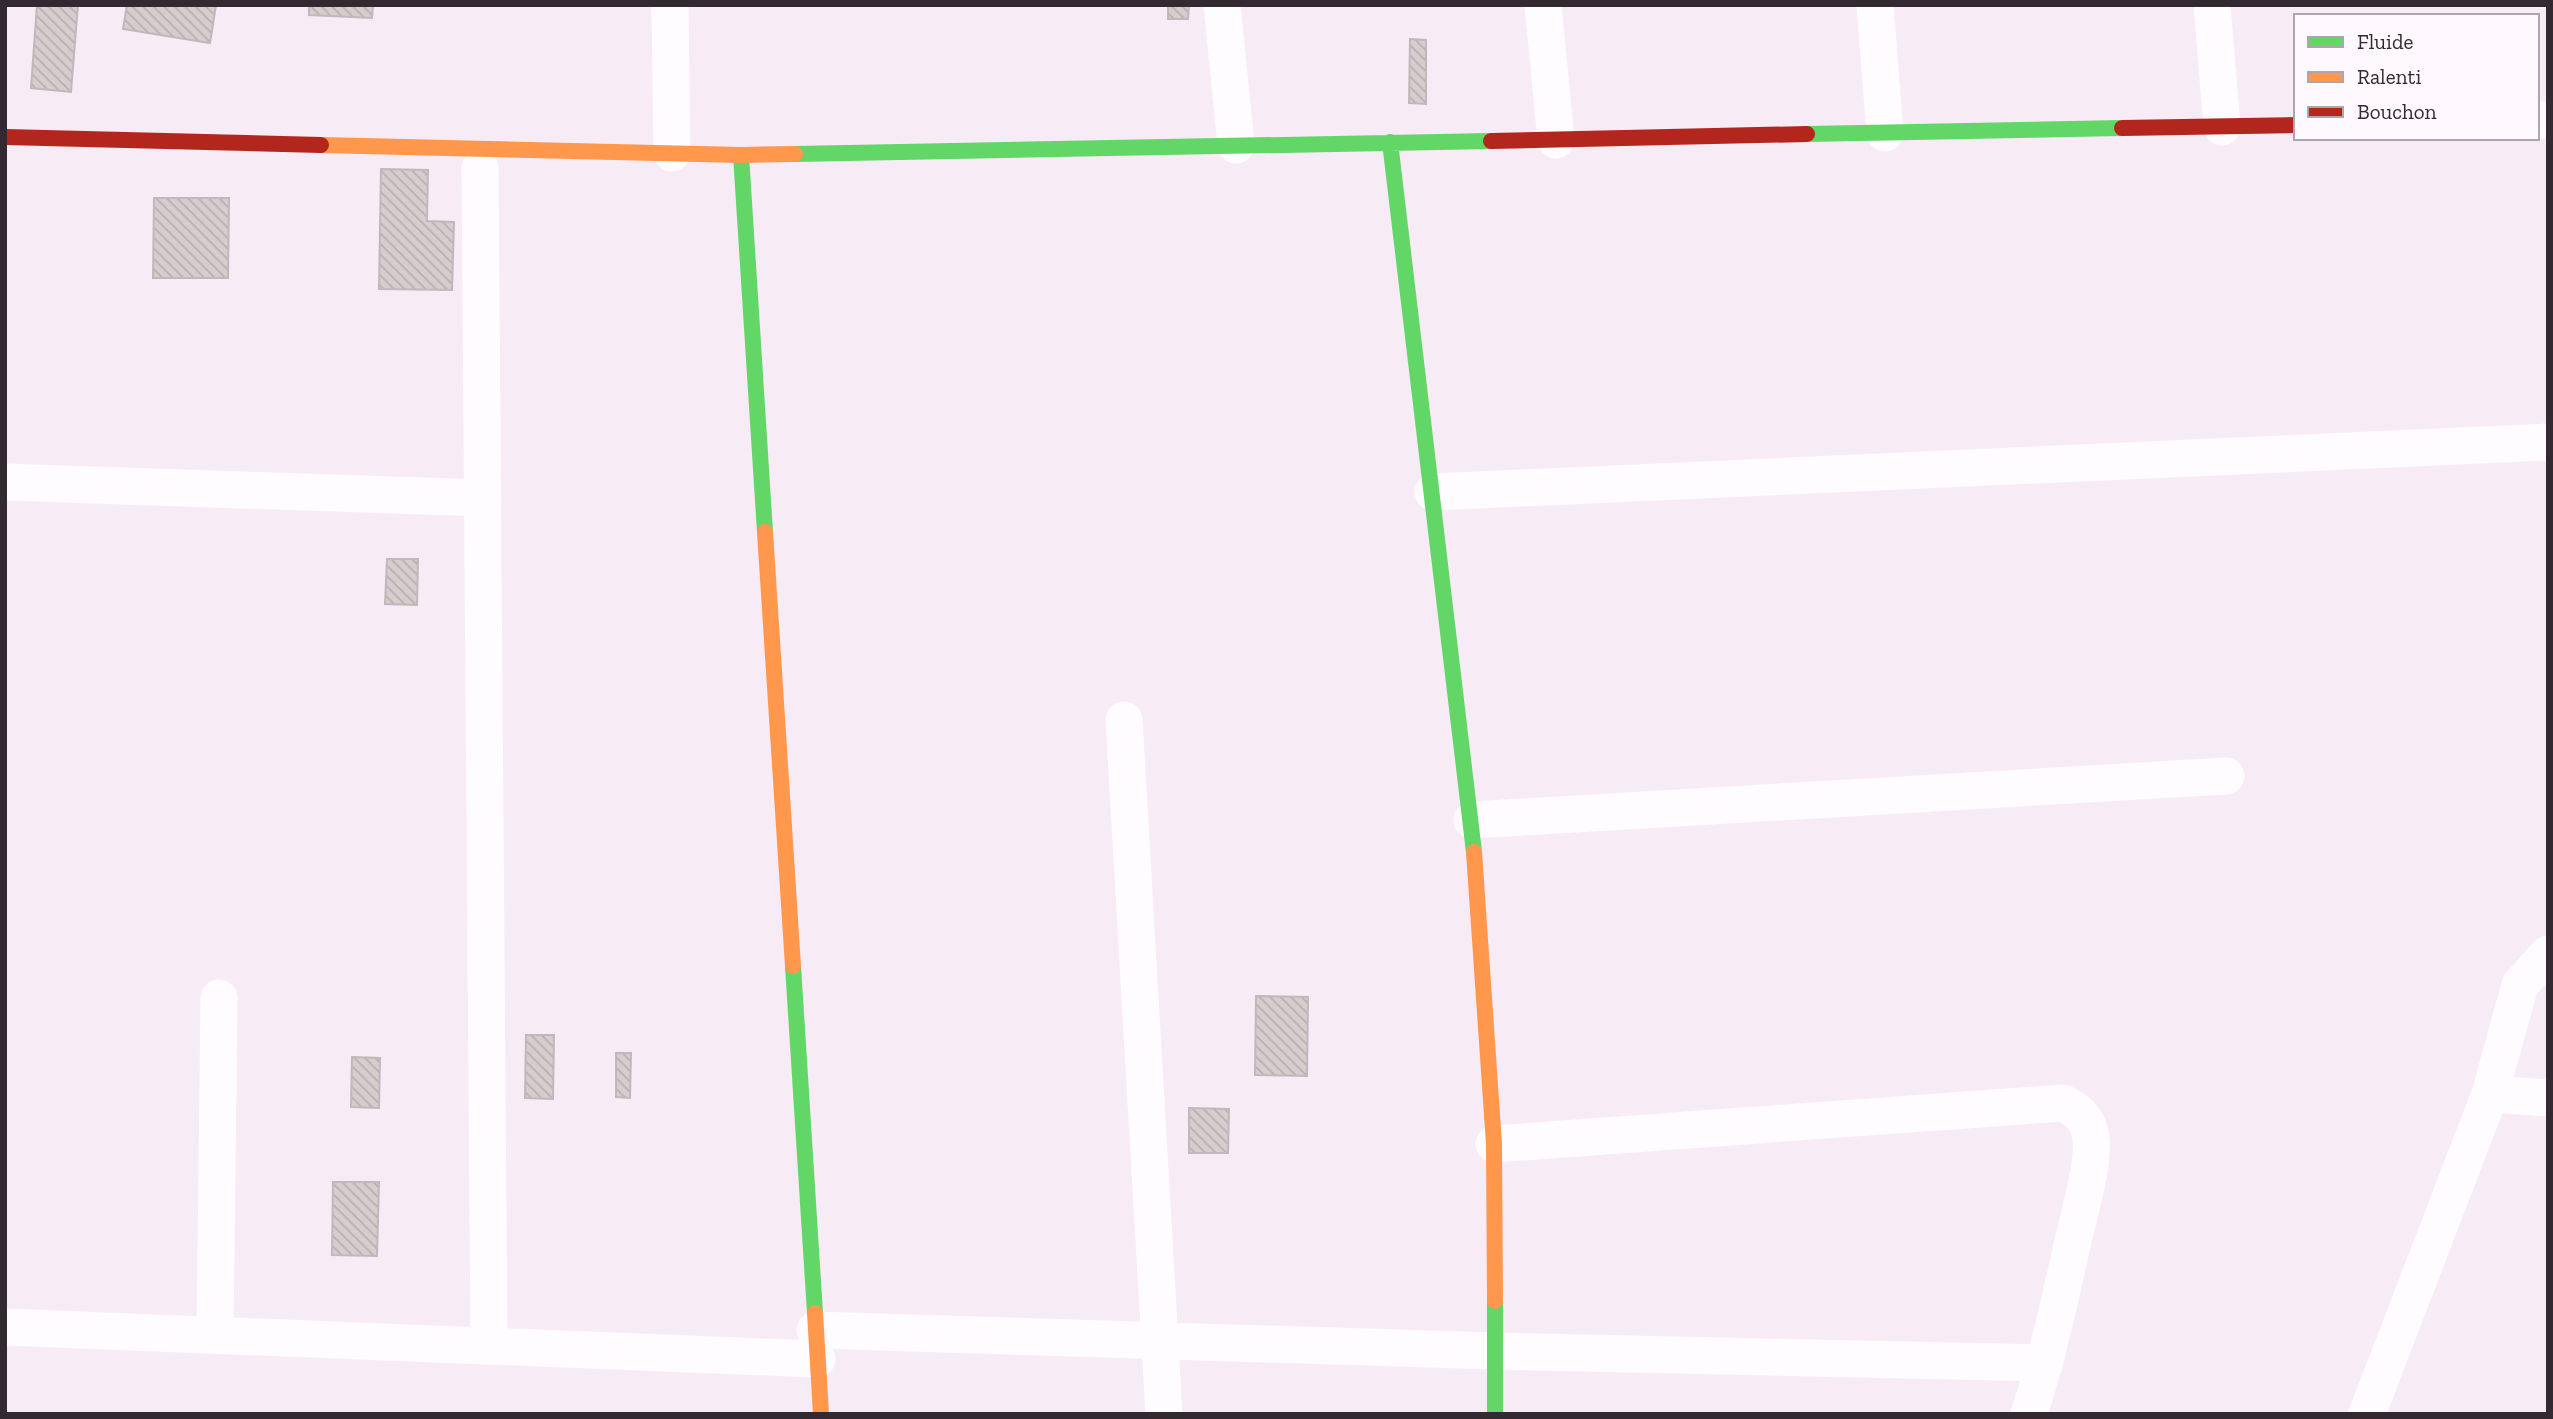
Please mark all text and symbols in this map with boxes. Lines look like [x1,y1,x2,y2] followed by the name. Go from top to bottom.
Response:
[2294,14,2539,140] legend
[2357,29,2413,54] text: Fluide
[2357,64,2421,89] text: Ralenti
[2357,99,2437,124] text: Bouchon

